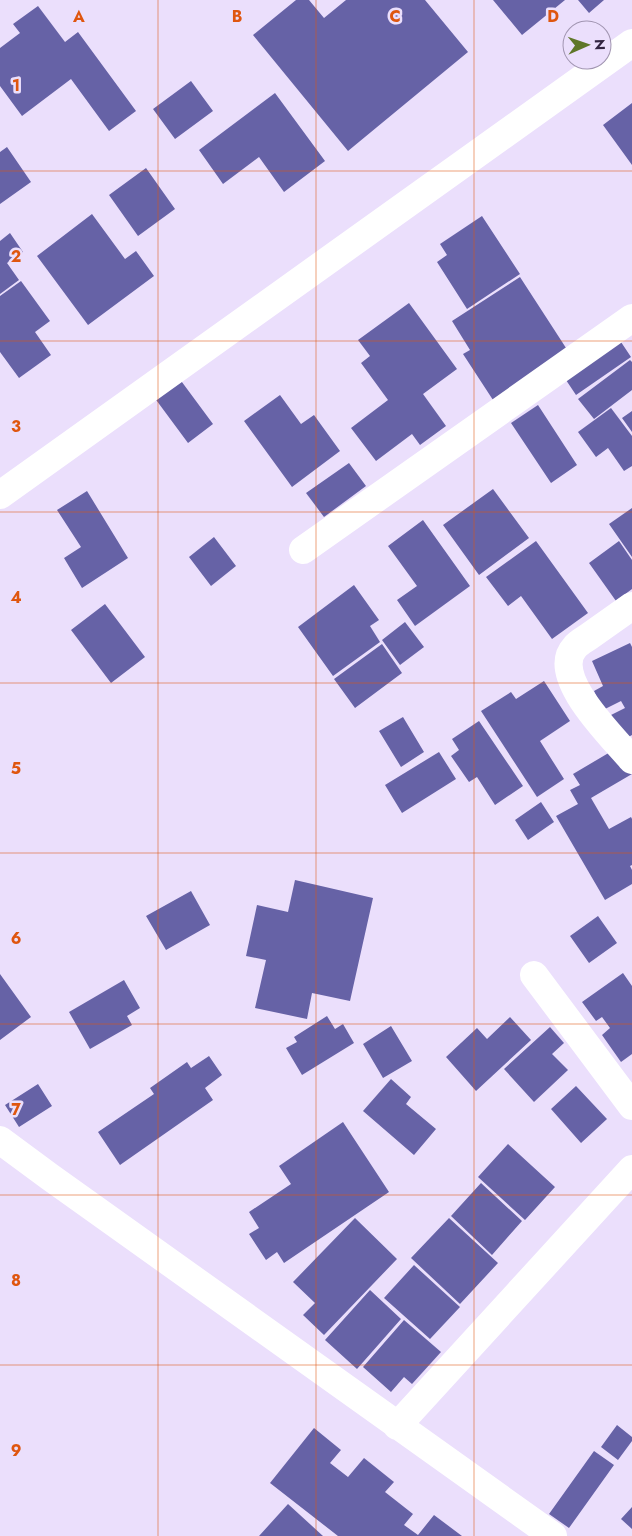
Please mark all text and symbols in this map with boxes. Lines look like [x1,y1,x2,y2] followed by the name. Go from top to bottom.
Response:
[72,5,85,28] text: A
[232,5,242,28] text: B
[389,5,401,28] text: C
[547,5,559,28] text: D
[562,20,612,70] north arrow
[590,39,610,50] text: N
[12,74,20,97] text: 1
[11,245,21,268] text: 2
[11,415,21,438] text: 3
[10,586,22,609] text: 4
[11,757,21,780] text: 5
[11,927,21,950] text: 6
[11,1098,21,1121] text: 7
[11,1269,21,1292] text: 8
[11,1439,21,1462] text: 9

